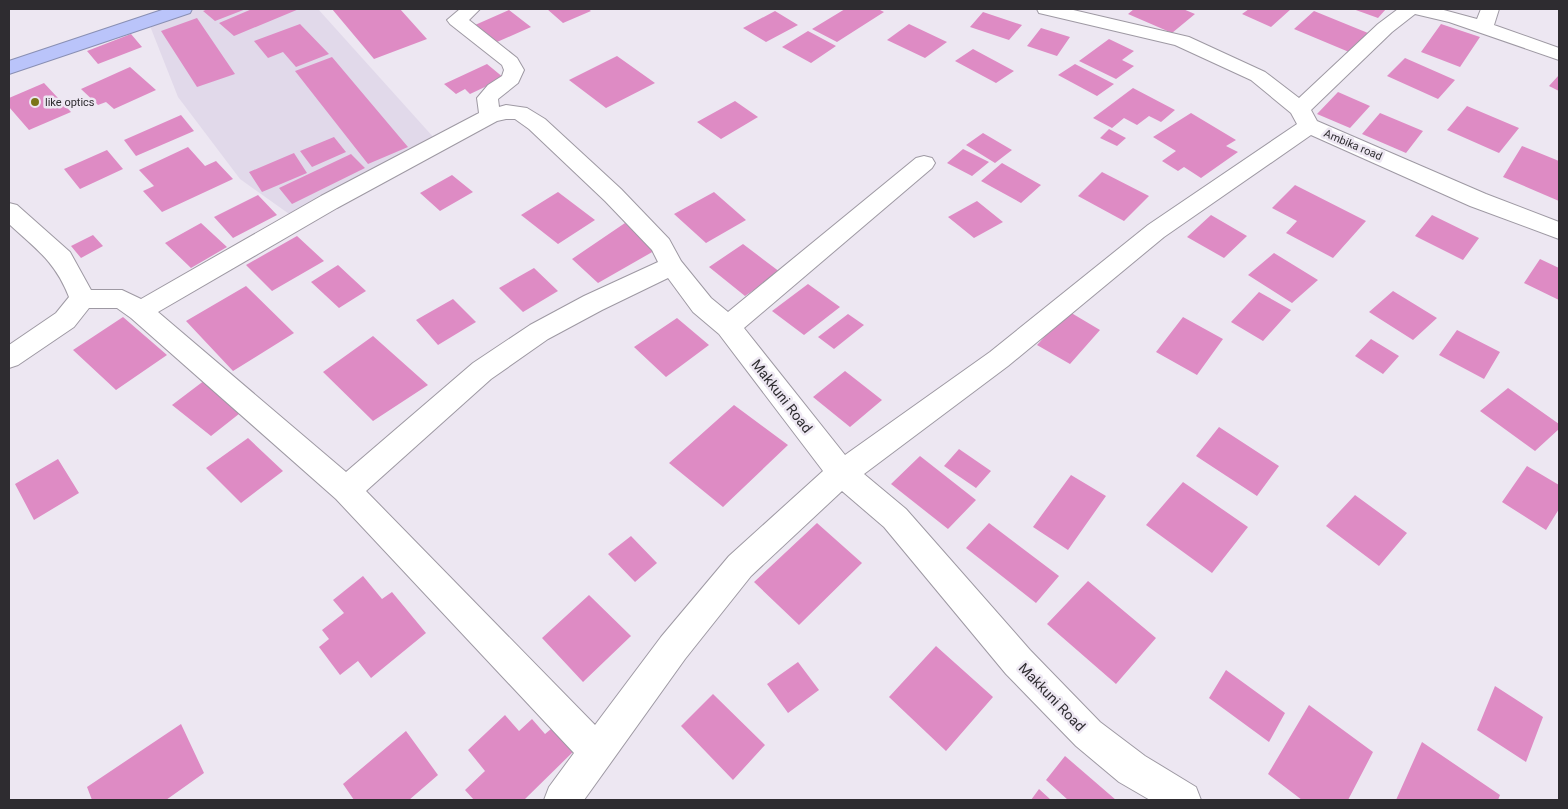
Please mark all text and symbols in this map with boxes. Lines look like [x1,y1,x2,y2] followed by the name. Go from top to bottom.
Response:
[29,96,41,108] marker: like optics
[45,96,95,109] place label: like optics
[1322,127,1384,163] street label: Ambika road
[748,356,816,436] street label: Makkuni Road
[1016,660,1088,734] street label: Makkuni Road

